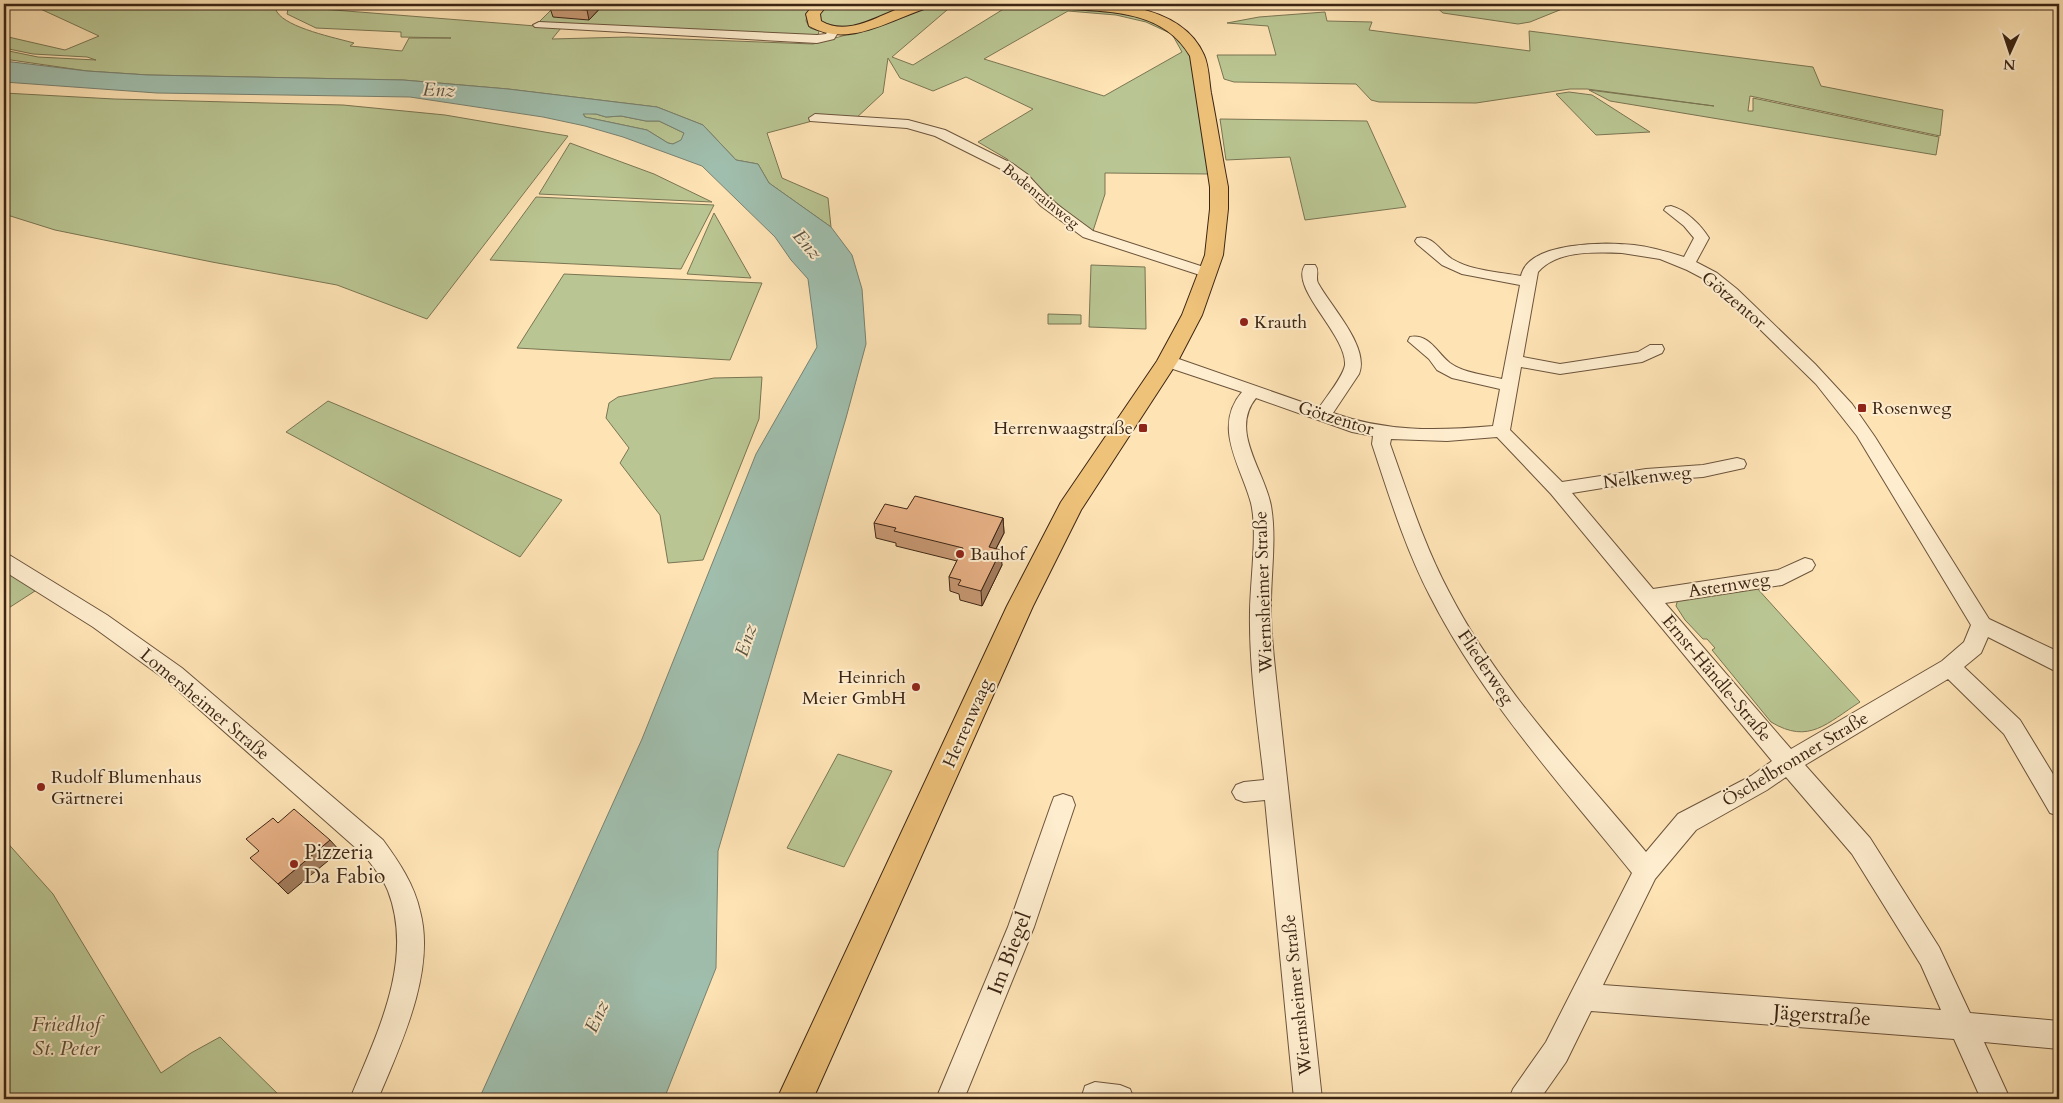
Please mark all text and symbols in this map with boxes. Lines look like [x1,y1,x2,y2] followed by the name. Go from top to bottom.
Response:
[1986,28,2036,78] north arrow
[2003,55,2016,74] text: N
[422,76,456,104] water label: Enz
[998,159,1084,234] street label: Bodenrainweg
[787,224,828,266] water label: Enz
[1696,266,1772,335] street label: Götzentor
[1254,310,1307,335] place label: Krauth
[1238,316,1250,328] marker: Krauth
[1295,395,1377,442] street label: Götzentor
[1872,396,1952,421] place label: Rosenweg
[1856,402,1868,414] marker: Rosenweg
[993,416,1133,441] place label: Herrenwaagstraße
[1137,422,1149,434] marker: Herrenwaagstraße
[1601,460,1694,495] street label: Nelkenweg
[1248,511,1279,674] street label: Wiernsheimer Straße
[970,542,1029,567] place label: Bauhof
[954,548,966,560] marker: Bauhof
[1687,567,1773,604] street label: Asternweg
[1656,609,1777,747] street label: Ernst-Händle-Straße
[729,620,763,660] water label: Enz
[1451,625,1520,710] street label: Fliederweg
[134,643,275,766] street label: Lomersheimer Straße
[802,665,906,711] place label: Heinrich Meier GmbH
[937,674,999,772] street label: Herrenwaag
[910,681,922,693] marker: Heinrich Meier GmbH
[1718,706,1873,813] street label: Öschelbronner Straße
[51,765,201,811] place label: Rudolf Blumenhaus Gärtnerei
[35,781,47,793] marker: Rudolf Blumenhaus Gärtnerei
[304,838,385,891] place label: Pizzeria Da Fabio
[288,858,300,870] marker: Pizzeria Da Fabio
[980,907,1039,999] street label: Im Biegel
[1277,913,1318,1078] street label: Wiernsheimer Straße
[578,996,616,1037] water label: Enz
[1769,997,1872,1033] street label: Jägerstraße
[31,1010,105,1063] park label: Friedhof St. Peter

